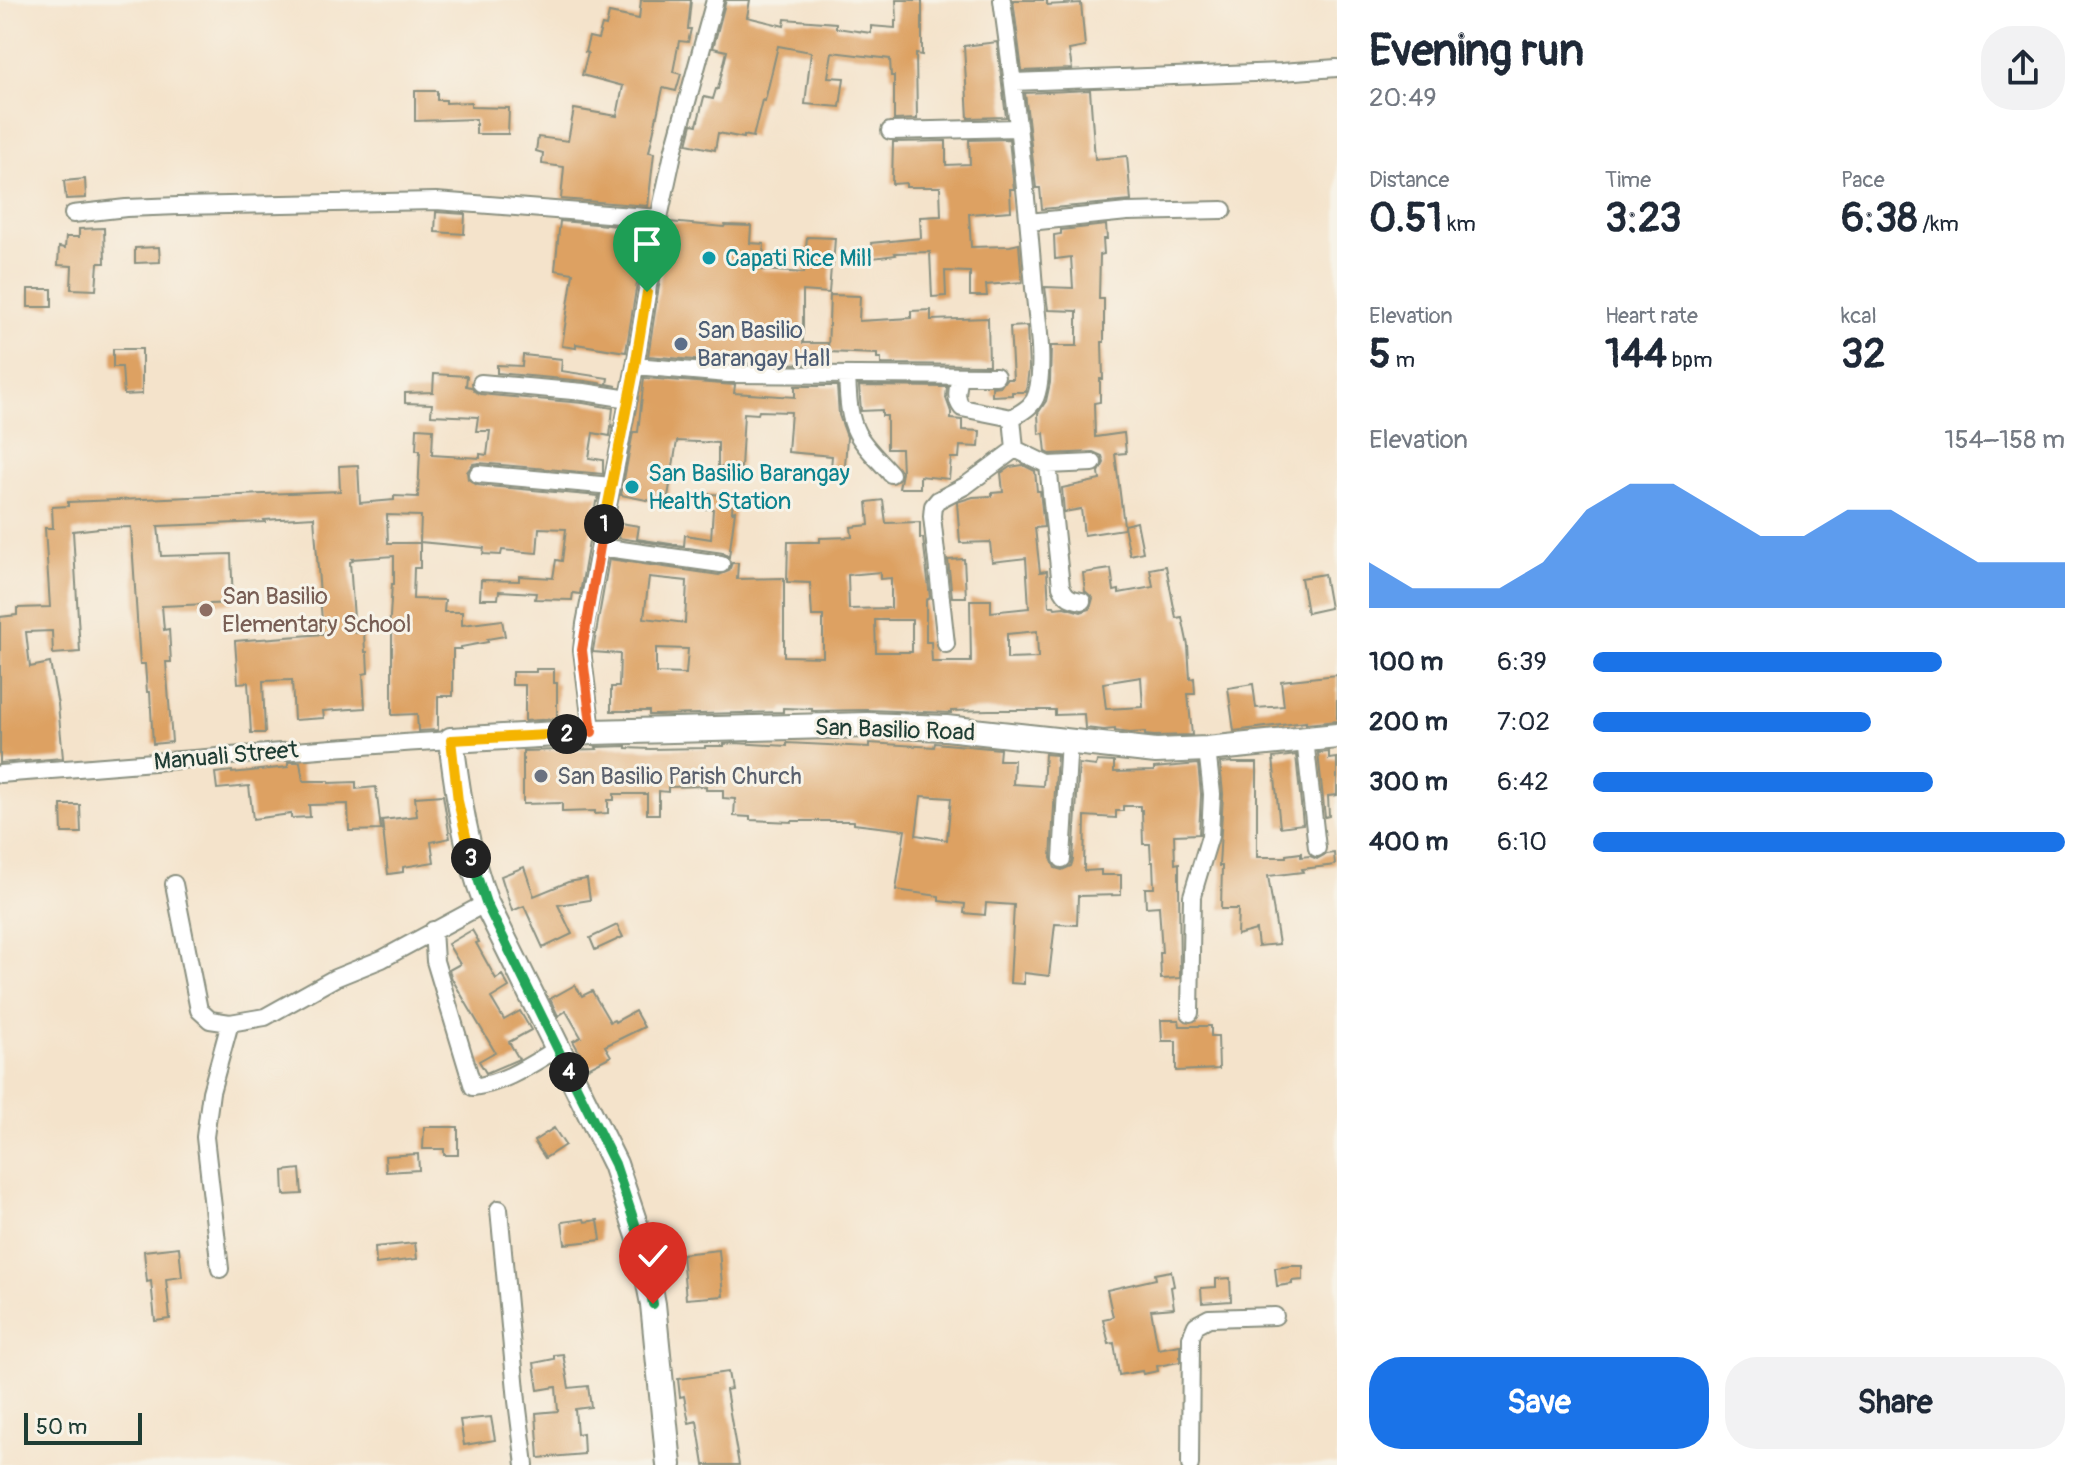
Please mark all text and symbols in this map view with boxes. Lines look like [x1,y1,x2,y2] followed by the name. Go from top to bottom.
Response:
[1369,24,1584,79] text: Evening run
[1981,26,2065,110] button: share
[1369,82,1437,114] text: 20:49
[1369,166,1449,194] text: Distance
[1605,166,1651,194] text: Time
[1841,166,1885,194] text: Pace
[1369,194,1442,243] text: 0.51
[1605,194,1681,243] text: 3:23
[1841,194,1917,243] text: 6:38
[613,210,681,292] pin
[1442,210,1476,238] text: km
[1917,210,1959,238] text: /km
[625,222,669,266] icon: arrive
[725,244,872,273] place label: Capati Rice Mill
[700,249,718,267] marker: Capati Rice Mill
[1369,302,1453,330] text: Elevation
[1605,302,1698,330] text: Heart rate
[1841,302,1877,330] text: kcal
[697,316,831,373] place label: San Basilio Barangay Hall
[1369,330,1391,379] text: 5
[1605,330,1667,379] text: 144
[1841,330,1886,379] text: 32
[672,335,690,353] marker: San Basilio Barangay Hall
[1391,346,1415,374] text: m
[1667,346,1713,374] text: bpm
[1369,424,1468,456] text: Elevation
[1944,424,2065,456] text: 154–158 m
[648,459,850,516] place label: San Basilio Barangay Health Station
[623,478,641,496] marker: San Basilio Barangay Health Station
[584,504,624,544] pin: 1
[600,510,608,538] text: 1
[222,582,412,639] place label: San Basilio Elementary School
[197,601,215,619] marker: San Basilio Elementary School
[1369,646,1443,678] text: 100 m
[1497,646,1547,678] text: 6:39
[1369,706,1448,738] text: 200 m
[1497,706,1550,738] text: 7:02
[814,713,976,747] street label: San Basilio Road
[547,714,587,754] pin: 2
[561,720,573,748] text: 2
[153,735,300,777] street label: Manuali Street
[557,762,802,791] place label: San Basilio Parish Church
[1369,766,1448,798] text: 300 m
[1497,766,1549,798] text: 6:42
[532,767,550,785] marker: San Basilio Parish Church
[1369,826,1448,858] text: 400 m
[1497,826,1547,858] text: 6:10
[451,838,491,878] pin: 3
[465,844,477,872] text: 3
[549,1052,589,1092] pin: 4
[563,1058,575,1086] text: 4
[619,1222,687,1304] pin
[631,1234,675,1278] icon: check
[1369,1357,1709,1449] button: Save
[1725,1357,2065,1449] button: Share
[24,1409,142,1445] scale bar
[36,1413,87,1441] text: 50 m

